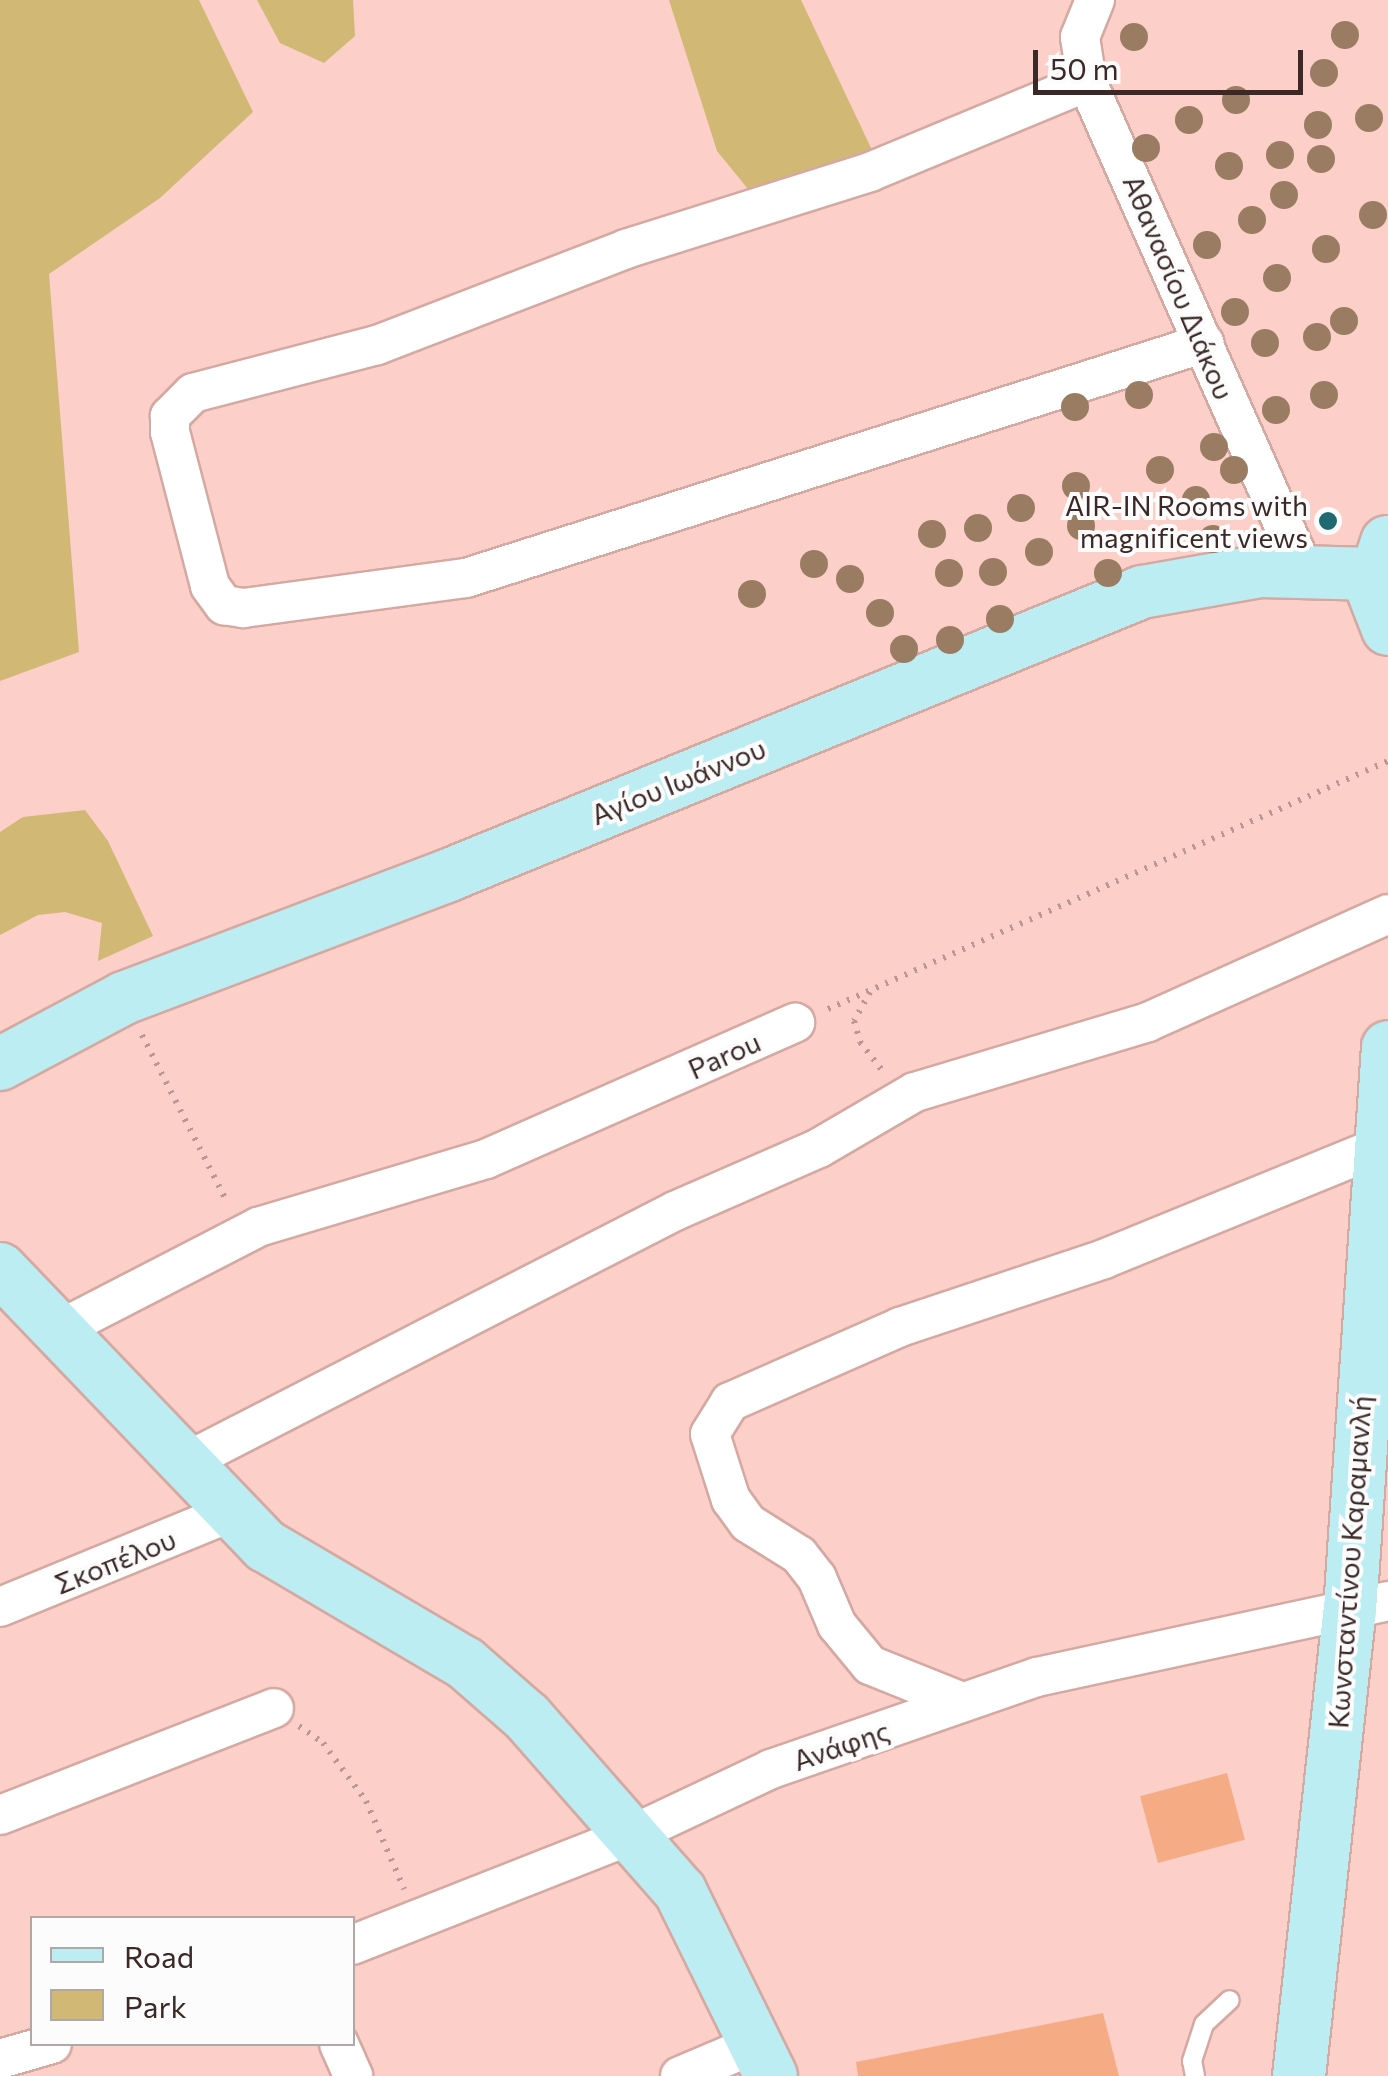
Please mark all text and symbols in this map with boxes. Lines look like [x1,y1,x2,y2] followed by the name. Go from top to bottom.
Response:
[1038,30,1308,92] scale bar
[1050,49,1119,86] text: 50 m
[1117,170,1241,404] street label: Αθανασίου Διάκου
[1065,488,1308,554] place label: AIR-IN Rooms with magnificent views
[1317,510,1339,532] marker: AIR-IN Rooms with magnificent views
[586,731,770,831] street label: Αγίου Ιωάννου
[683,1024,765,1086] street label: Parou
[1321,1394,1377,1730] street label: Κωνσταντίνου Καραμανλή
[50,1522,180,1600] street label: Σκοπέλου
[788,1713,894,1777] street label: Ανάφης
[30,1916,355,2046] legend
[124,1937,194,1974] text: Road
[124,1987,187,2024] text: Park

